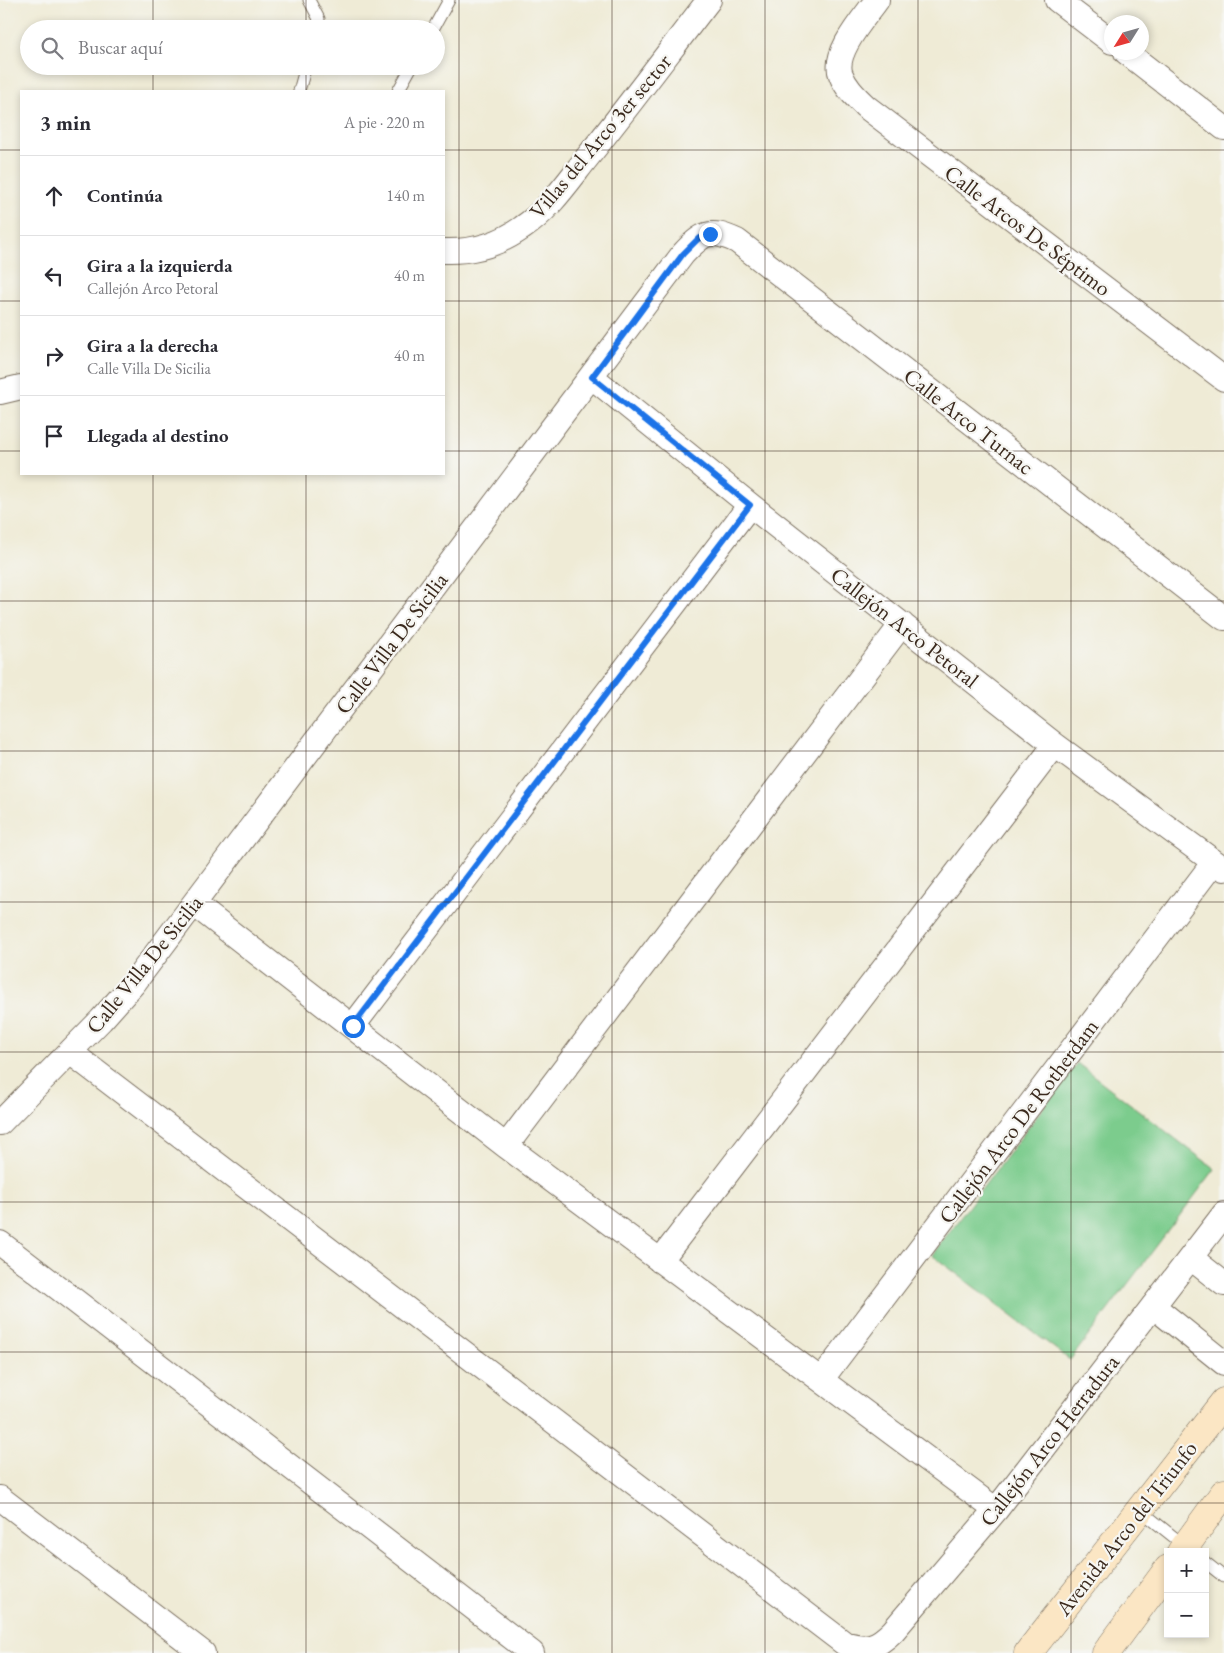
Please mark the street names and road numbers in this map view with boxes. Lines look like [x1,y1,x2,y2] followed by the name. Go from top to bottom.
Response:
[523,47,678,225] street label: Villas del Arco 3er sector
[938,158,1117,303] street label: Calle Arcos De Séptimo
[898,362,1040,481] street label: Calle Arco Turnac
[825,560,985,694] street label: Callejón Arco Petoral
[329,566,454,720] street label: Calle Villa De Sicilia
[80,889,209,1040] street label: Calle Villa De Sicilia
[932,1013,1105,1230] street label: Callejón Arco De Rotherdam
[973,1348,1126,1532] street label: Callejón Arco Herradura
[1048,1435,1204,1622] street label: Avenida Arco del Triunfo

